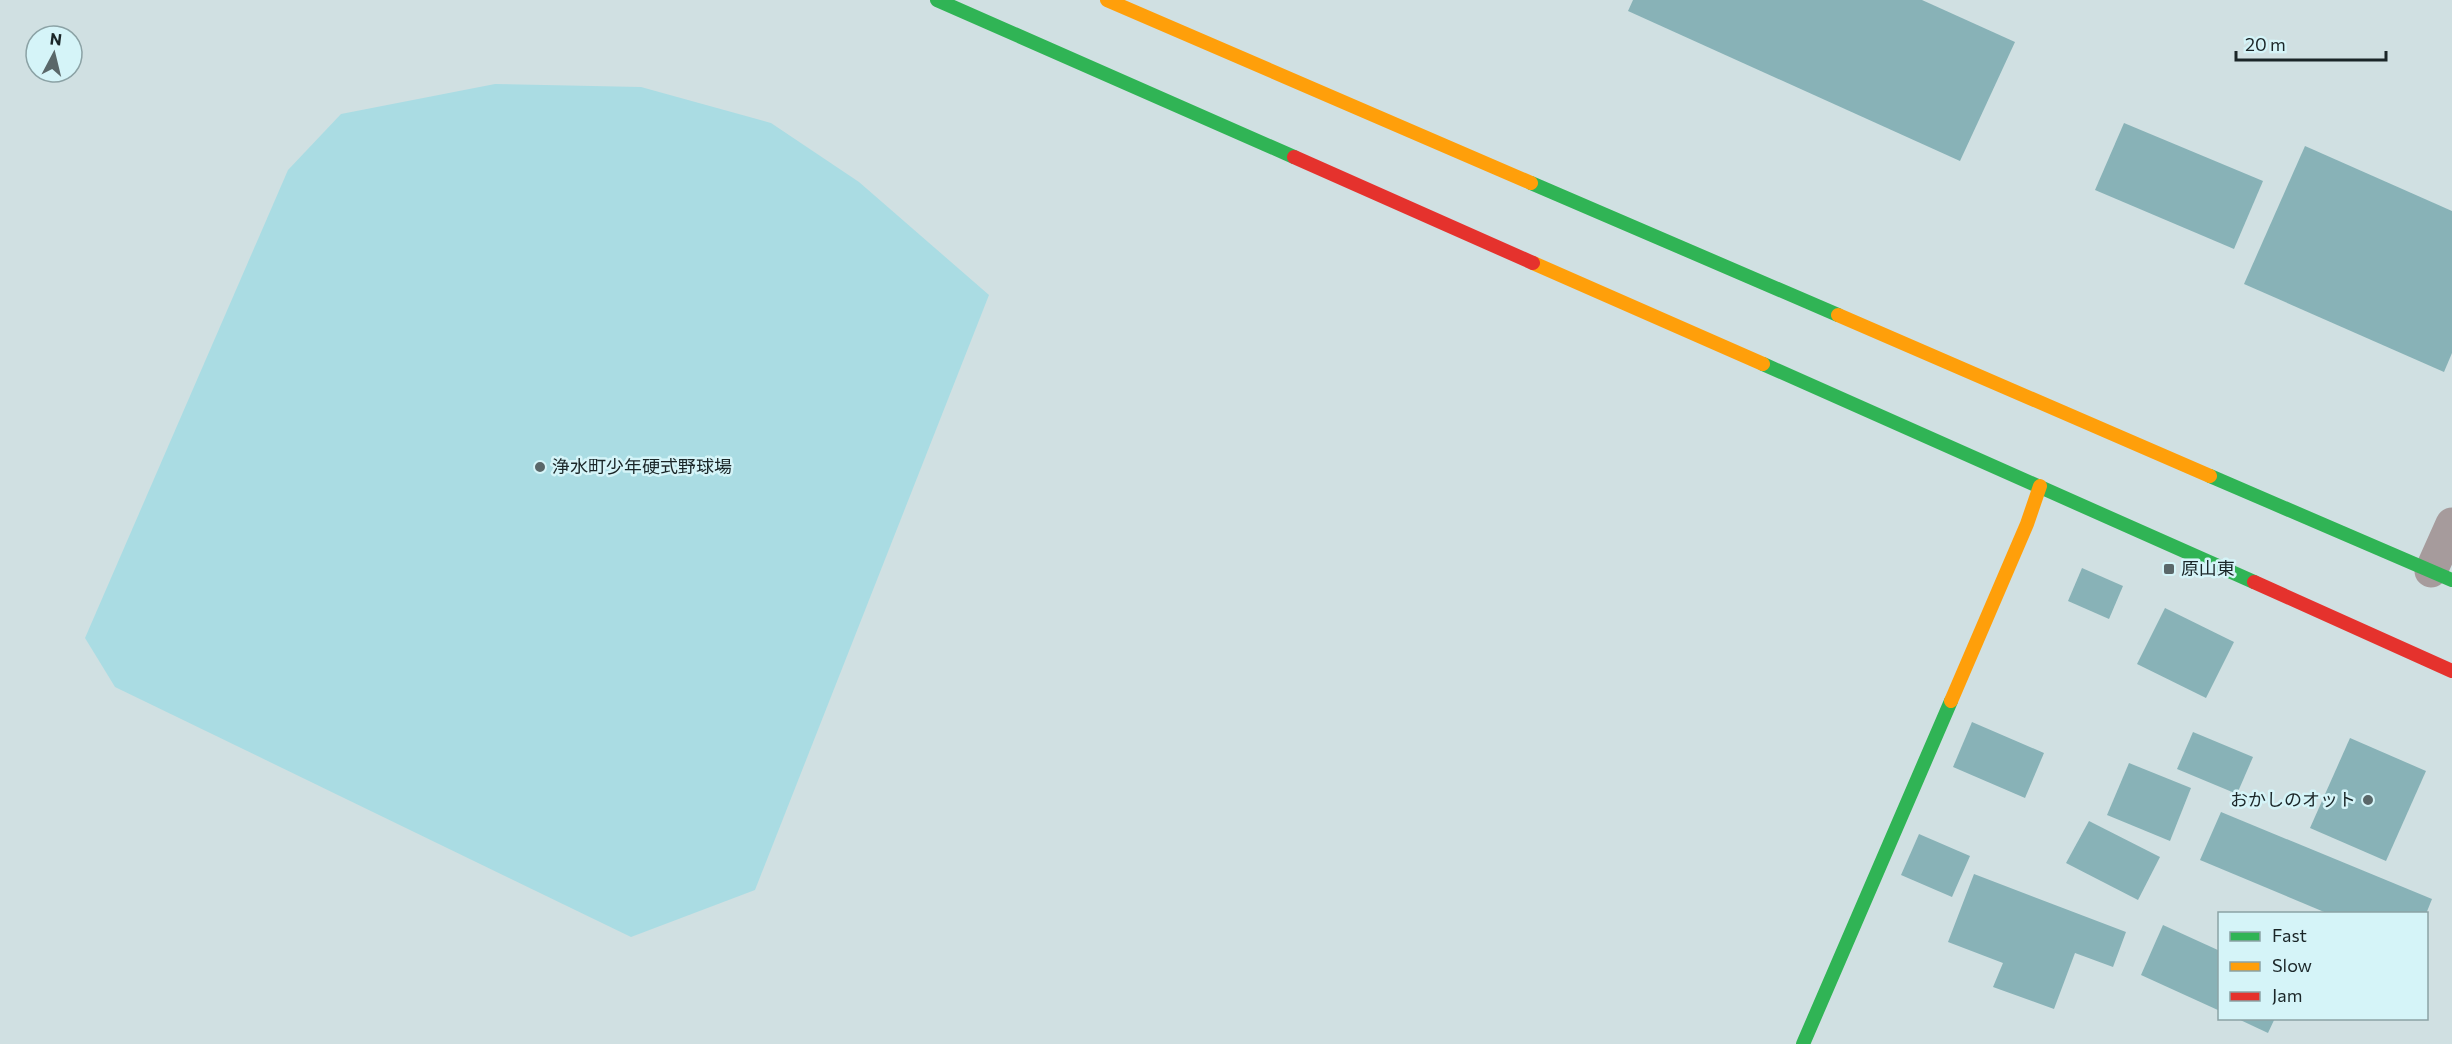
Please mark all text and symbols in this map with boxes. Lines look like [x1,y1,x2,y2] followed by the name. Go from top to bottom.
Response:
[24,24,84,84] north arrow
[2236,24,2386,62] scale bar
[49,28,63,49] text: N
[2245,33,2286,55] text: 20 m
[552,455,732,477] place label: 浄水町少年硬式野球場
[533,460,547,474] marker: 浄水町少年硬式野球場
[2181,557,2235,579] place label: 原山東
[2162,562,2176,576] marker: 原山東
[2230,788,2356,810] place label: おかしのオット
[2361,793,2375,807] marker: おかしのオット
[2218,912,2428,1020] legend
[2272,924,2307,946] text: Fast
[2272,954,2312,976] text: Slow
[2272,984,2302,1006] text: Jam

